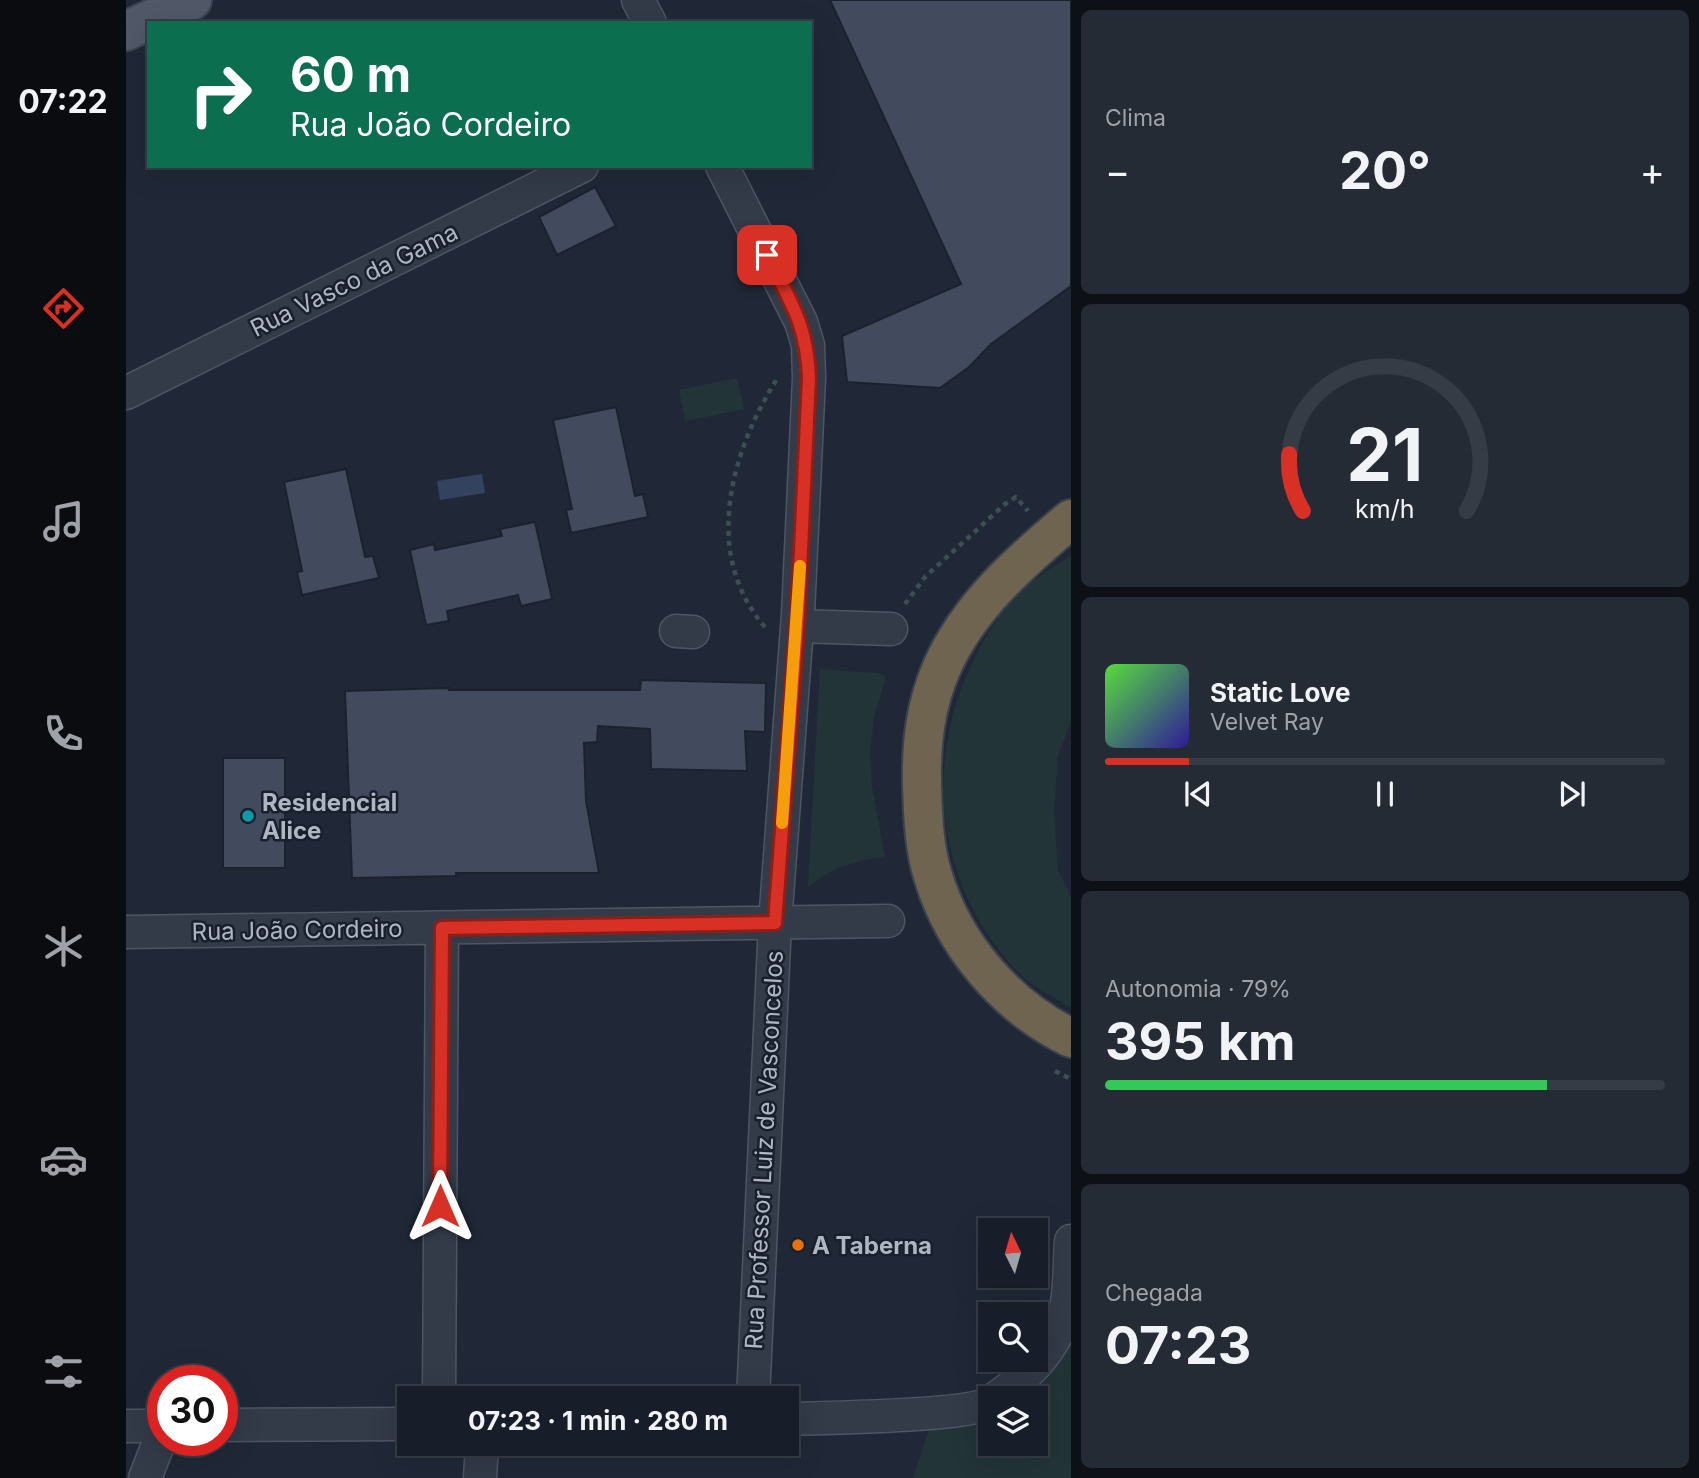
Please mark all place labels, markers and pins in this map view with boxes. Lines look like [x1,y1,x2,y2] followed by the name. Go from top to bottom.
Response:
[737,225,797,285] pin
[262,788,397,845] place label: Residencial Alice
[240,808,256,824] marker: Residencial Alice
[812,1231,932,1260] place label: A Taberna
[790,1237,806,1253] marker: A Taberna

